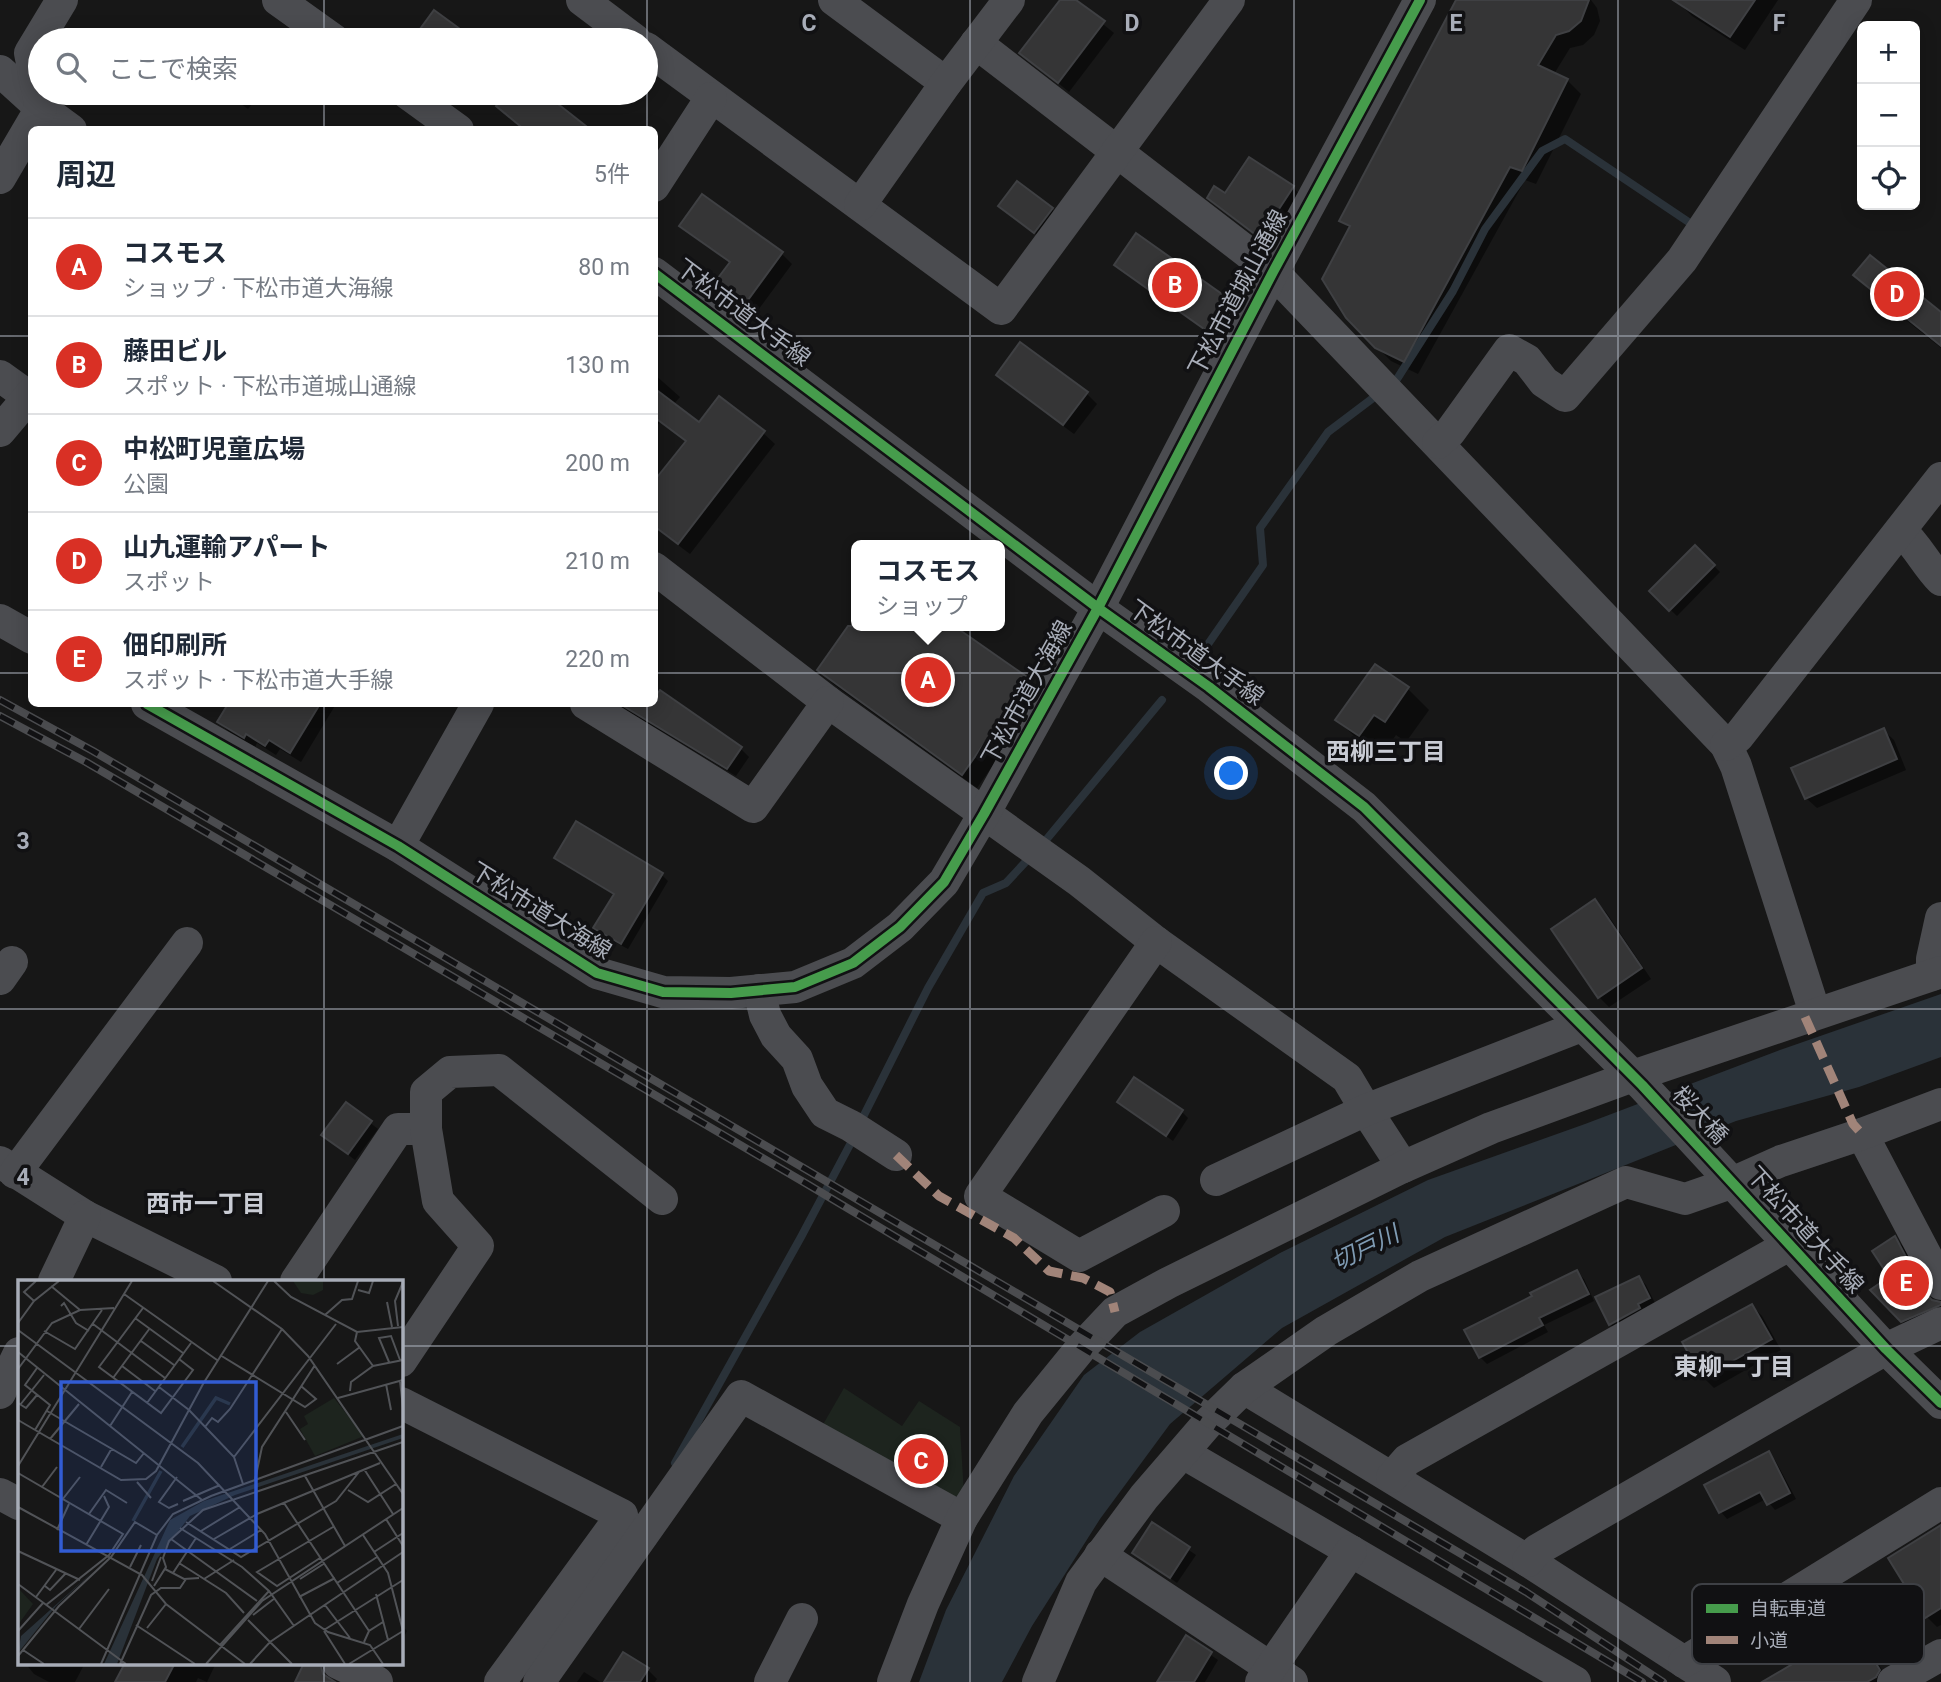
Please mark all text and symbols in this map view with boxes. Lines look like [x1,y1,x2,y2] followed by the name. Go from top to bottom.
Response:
[801,10,817,37] text: C
[1125,10,1139,37] text: D
[1450,10,1463,37] text: E
[1773,10,1786,37] text: F
[1857,21,1920,210] map controls
[1857,21,1920,84] button: +
[28,28,658,105] search box
[52,48,90,86] icon: search
[108,54,238,84] text: ここで検索
[1857,84,1920,147] button: −
[1857,147,1920,210] button: locate
[56,157,116,192] text: 周辺
[594,161,630,188] text: 5件
[1183,205,1293,381] street label: 下松市道城山通線
[123,238,227,268] text: コスモス
[71,254,87,281] text: A
[578,254,630,281] text: 80 m
[671,254,815,372] street label: 下松市道大手線
[1152,259,1198,311] pin: B
[1874,268,1920,320] pin: D
[123,275,393,302] text: ショップ · 下松市道大海線
[123,336,227,366] text: 藤田ビル
[72,352,86,379] text: B
[565,352,630,379] text: 130 m
[123,373,416,400] text: スポット · 下松市道城山通線
[123,434,305,464] text: 中松町児童広場
[71,450,87,477] text: C
[565,450,630,477] text: 200 m
[123,471,169,498] text: 公園
[123,532,330,562] text: 山九運輸アパート
[851,540,1005,631] popup
[72,548,86,575] text: D
[565,548,630,575] text: 210 m
[876,556,980,586] text: コスモス
[123,569,215,596] text: スポット
[876,593,968,620] text: ショップ
[1123,595,1269,711] street label: 下松市道大手線
[976,616,1078,770] street label: 下松市道大海線
[123,630,227,660] text: 佃印刷所
[73,646,85,673] text: E
[565,646,630,673] text: 220 m
[905,654,951,706] pin: A
[123,667,393,694] text: スポット · 下松市道大手線
[1326,738,1446,766] district label: 西柳三丁目
[1214,756,1248,790] your location
[16,828,30,855] text: 3
[466,857,616,965] street label: 下松市道大海線
[1667,1081,1733,1149] street label: 桜大橋
[1741,1161,1869,1299] street label: 下松市道大手線
[16,1164,30,1191] text: 4
[146,1190,266,1218] district label: 西市一丁目
[1327,1218,1406,1276] water label: 切戸川
[1883,1257,1929,1309] pin: E
[18,1280,402,1664] inset map
[1674,1353,1794,1381] district label: 東柳一丁目
[898,1435,944,1487] pin: C
[1692,1584,1924,1664] legend
[1750,1597,1826,1620] text: 自転車道
[1750,1629,1788,1652] text: 小道

